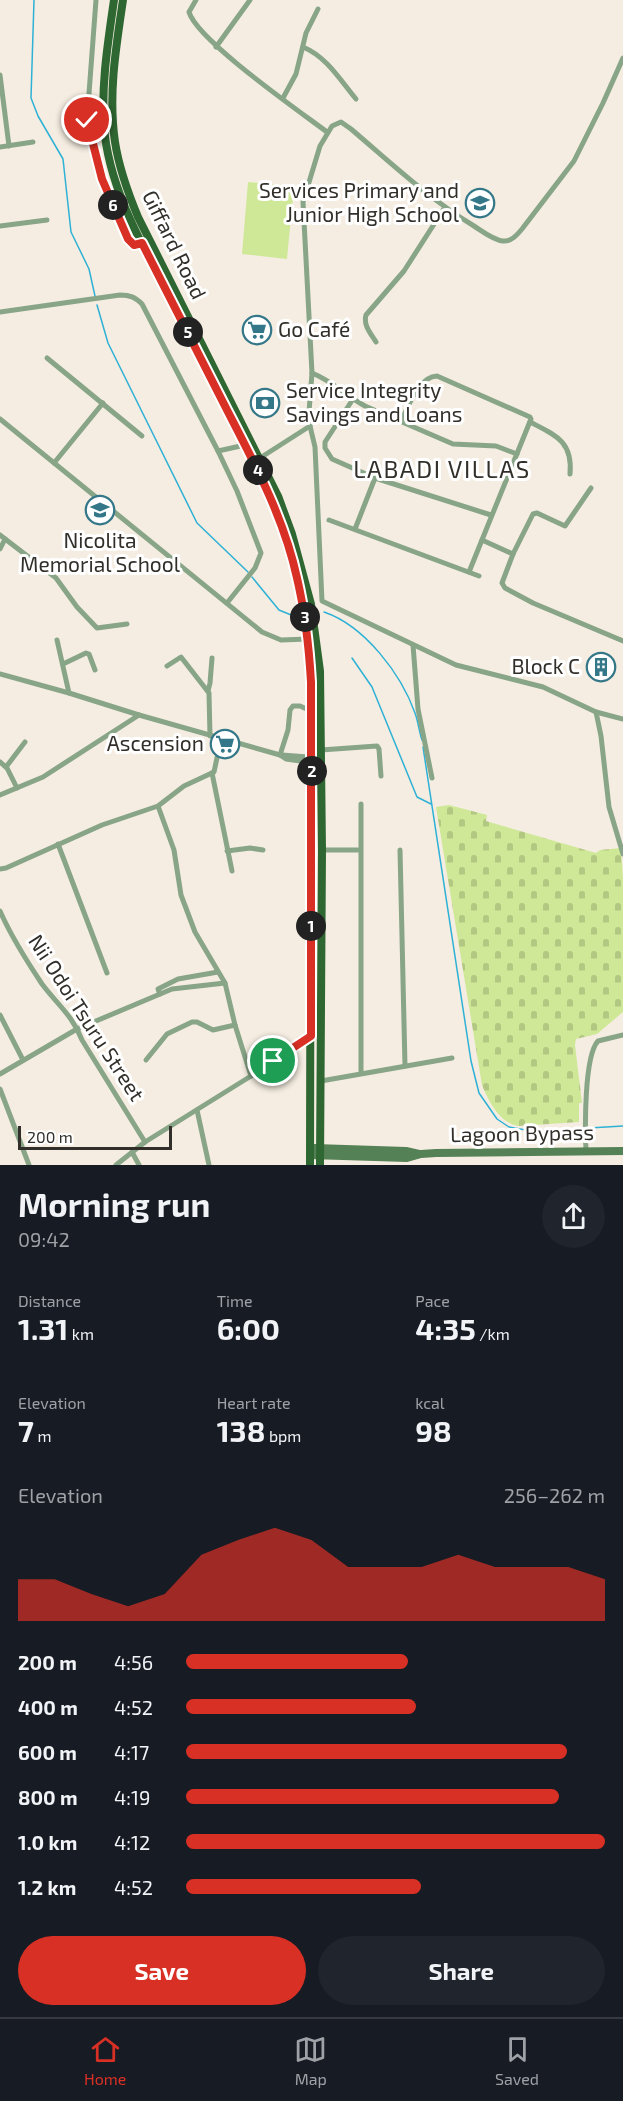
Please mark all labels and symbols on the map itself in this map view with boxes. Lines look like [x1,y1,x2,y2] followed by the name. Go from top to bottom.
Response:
[61,94,112,145] pin
[259,177,460,226] place label: Services Primary and Junior High School
[138,186,212,303] street label: Giffard Road
[464,187,496,219] school or university icon: Services Primary and Junior High School
[98,190,128,220] pin: 6
[241,314,273,346] supermarket icon: Go Café
[278,316,350,341] place label: Go Café
[173,317,203,347] pin: 5
[286,377,462,426] place label: Service Integrity Savings and Loans
[249,387,281,419] bank icon: Service Integrity Savings and Loans
[353,454,531,483] district label: LABADI VILLAS
[243,455,273,485] pin: 4
[84,494,116,526] school or university icon: Nicolita Memorial School
[20,527,181,576] place label: Nicolita Memorial School
[290,602,320,632] pin: 3
[585,651,617,683] building icon: Block C
[511,653,580,678] place label: Block C
[209,728,241,760] supermarket icon: Ascension
[107,730,204,755] place label: Ascension
[297,756,327,786] pin: 2
[296,911,326,941] pin: 1
[24,929,150,1105] street label: Nii Odoi Tsuru Street
[247,1035,298,1086] pin
[450,1119,594,1146] street label: Lagoon Bypass
[18,1123,172,1150] scale bar

